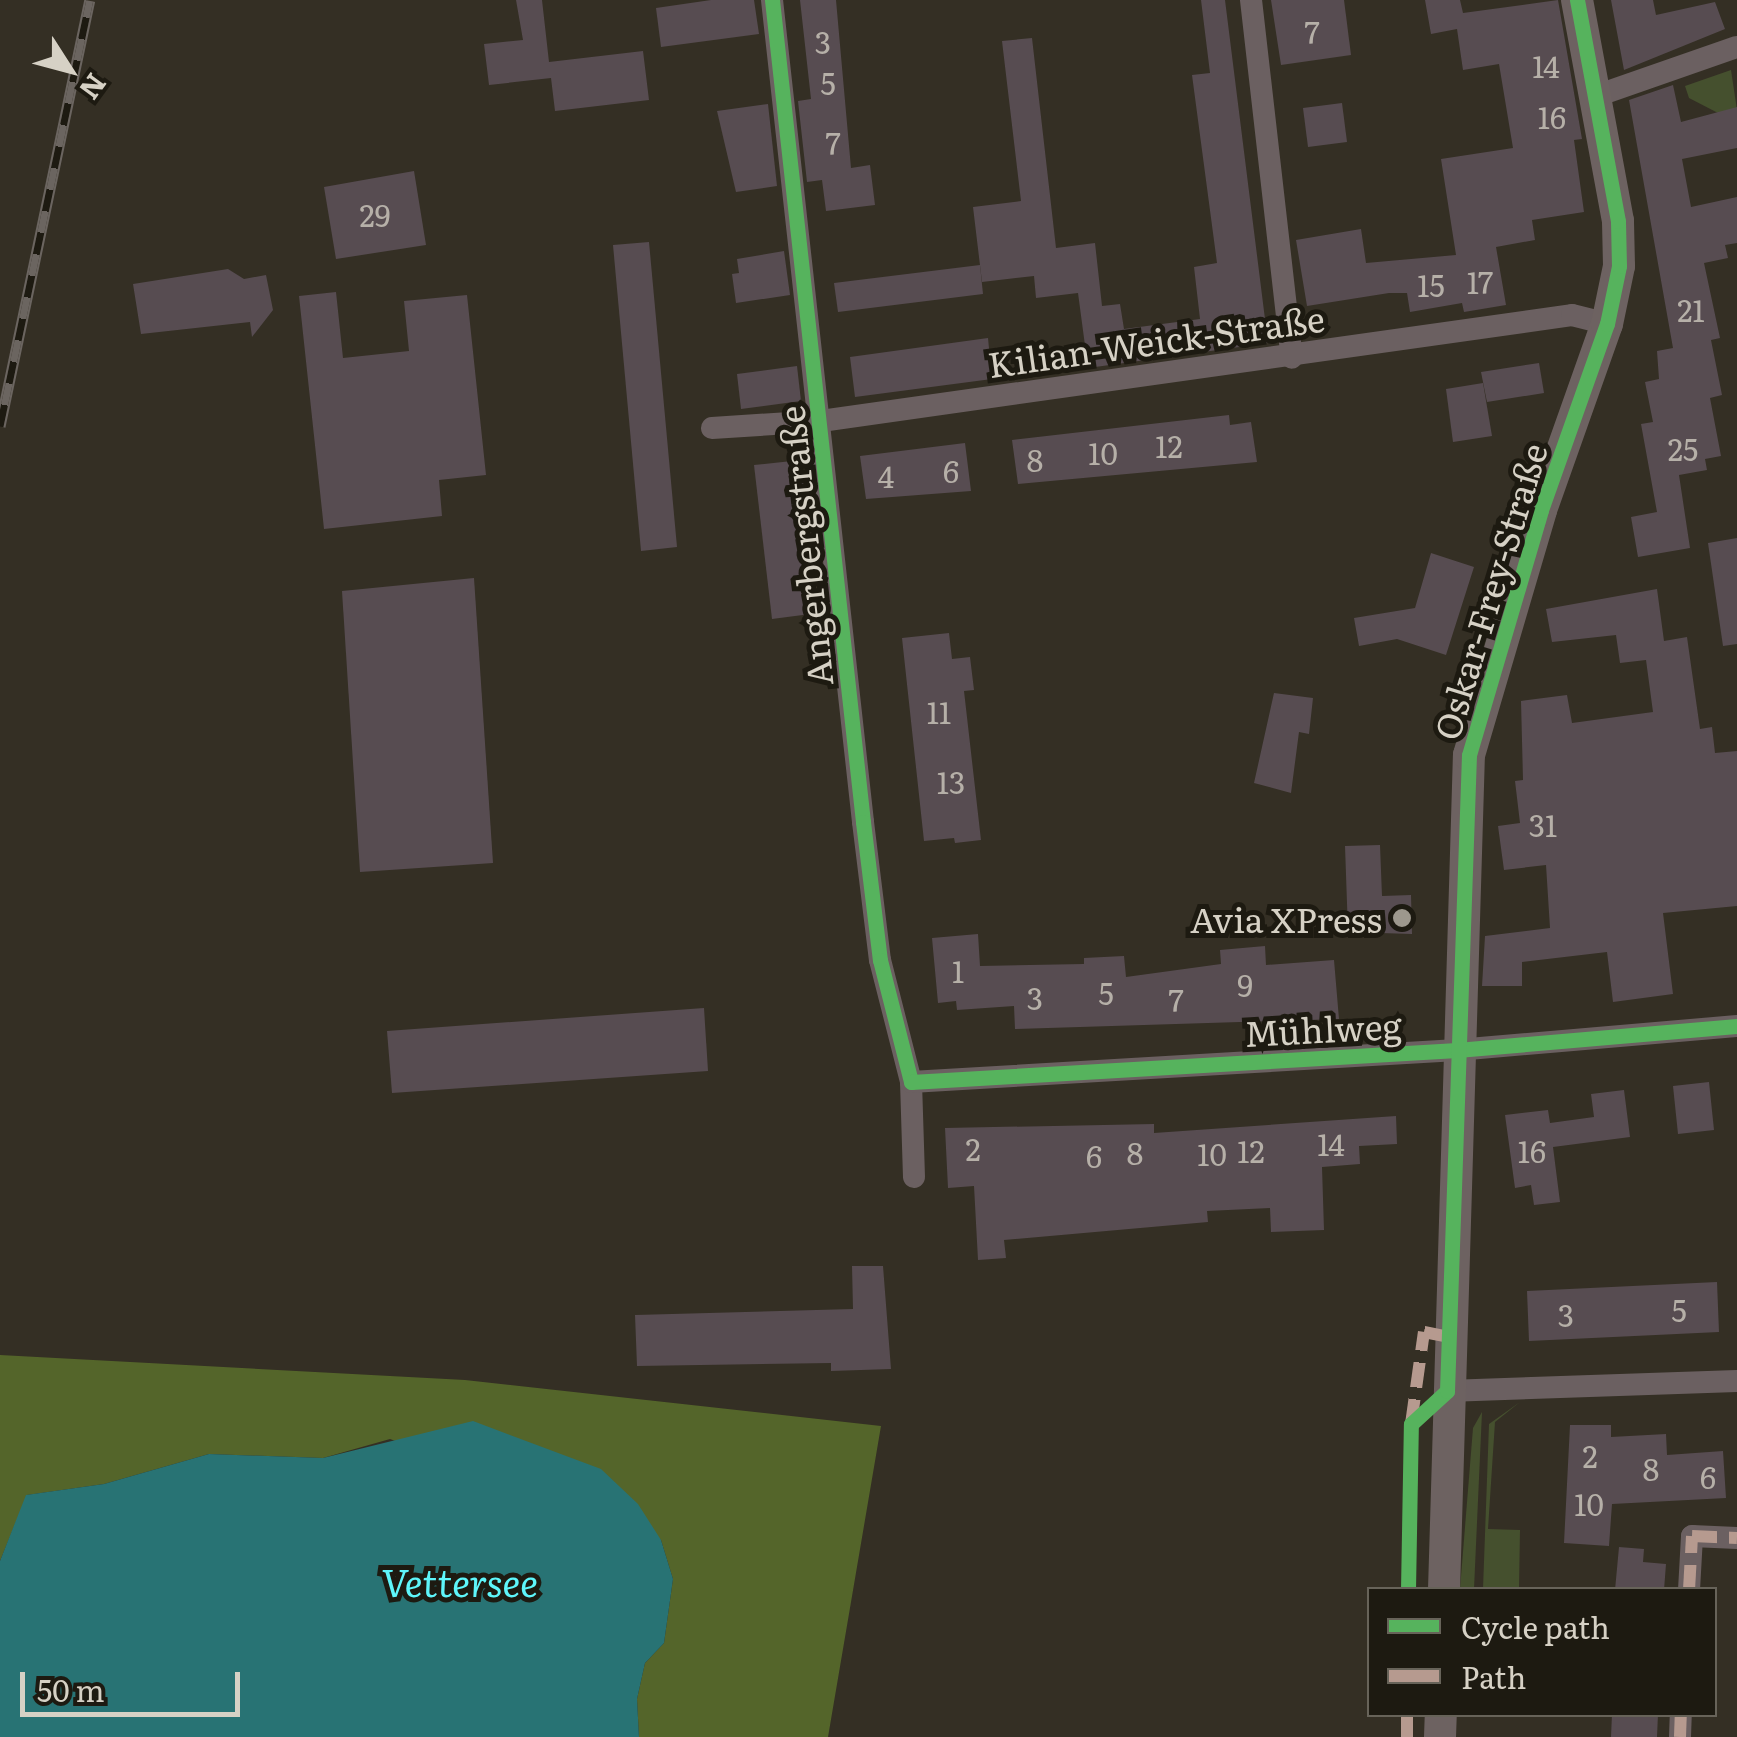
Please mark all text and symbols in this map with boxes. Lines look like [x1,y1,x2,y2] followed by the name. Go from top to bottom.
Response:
[1304,13,1320,49] house number: 7
[20,20,120,120] north arrow
[815,23,831,59] house number: 3
[1532,47,1560,83] house number: 14
[820,64,836,100] house number: 5
[70,66,118,109] text: N
[1538,98,1566,134] house number: 16
[825,124,841,160] house number: 7
[360,196,390,232] house number: 29
[1467,263,1493,299] house number: 17
[1417,266,1445,302] house number: 15
[1677,291,1705,327] house number: 21
[985,296,1327,384] street label: Kilian-Weick-Straße
[768,404,840,688] street label: Angerbergstraße
[1155,427,1183,463] house number: 12
[1668,430,1698,466] house number: 25
[1088,434,1118,470] house number: 10
[1424,438,1554,744] street label: Oskar-Frey-Straße
[1027,441,1043,477] house number: 8
[943,452,959,488] house number: 6
[878,457,894,493] house number: 4
[927,693,951,729] house number: 11
[937,763,965,799] house number: 13
[1529,806,1557,842] house number: 31
[1190,897,1382,939] place label: Avia XPress
[1391,907,1413,929] marker: Avia XPress
[952,952,964,988] house number: 1
[1237,966,1253,1002] house number: 9
[1098,974,1114,1010] house number: 5
[1027,979,1043,1015] house number: 3
[1168,981,1184,1017] house number: 7
[1243,1003,1403,1053] street label: Mühlweg
[1317,1125,1345,1161] house number: 14
[965,1130,981,1166] house number: 2
[1237,1132,1265,1168] house number: 12
[1518,1132,1546,1168] house number: 16
[1127,1134,1143,1170] house number: 8
[1197,1135,1227,1171] house number: 10
[1086,1137,1102,1173] house number: 6
[1671,1291,1687,1327] house number: 5
[1558,1296,1574,1332] house number: 3
[1582,1437,1598,1473] house number: 2
[1643,1450,1659,1486] house number: 8
[1700,1458,1716,1494] house number: 6
[1574,1485,1604,1521] house number: 10
[382,1558,538,1604] water label: Vettersee
[1367,1587,1717,1717] legend
[1461,1604,1610,1648] text: Cycle path
[25,1652,245,1714] scale bar
[1461,1654,1526,1698] text: Path
[37,1667,105,1711] text: 50 m

